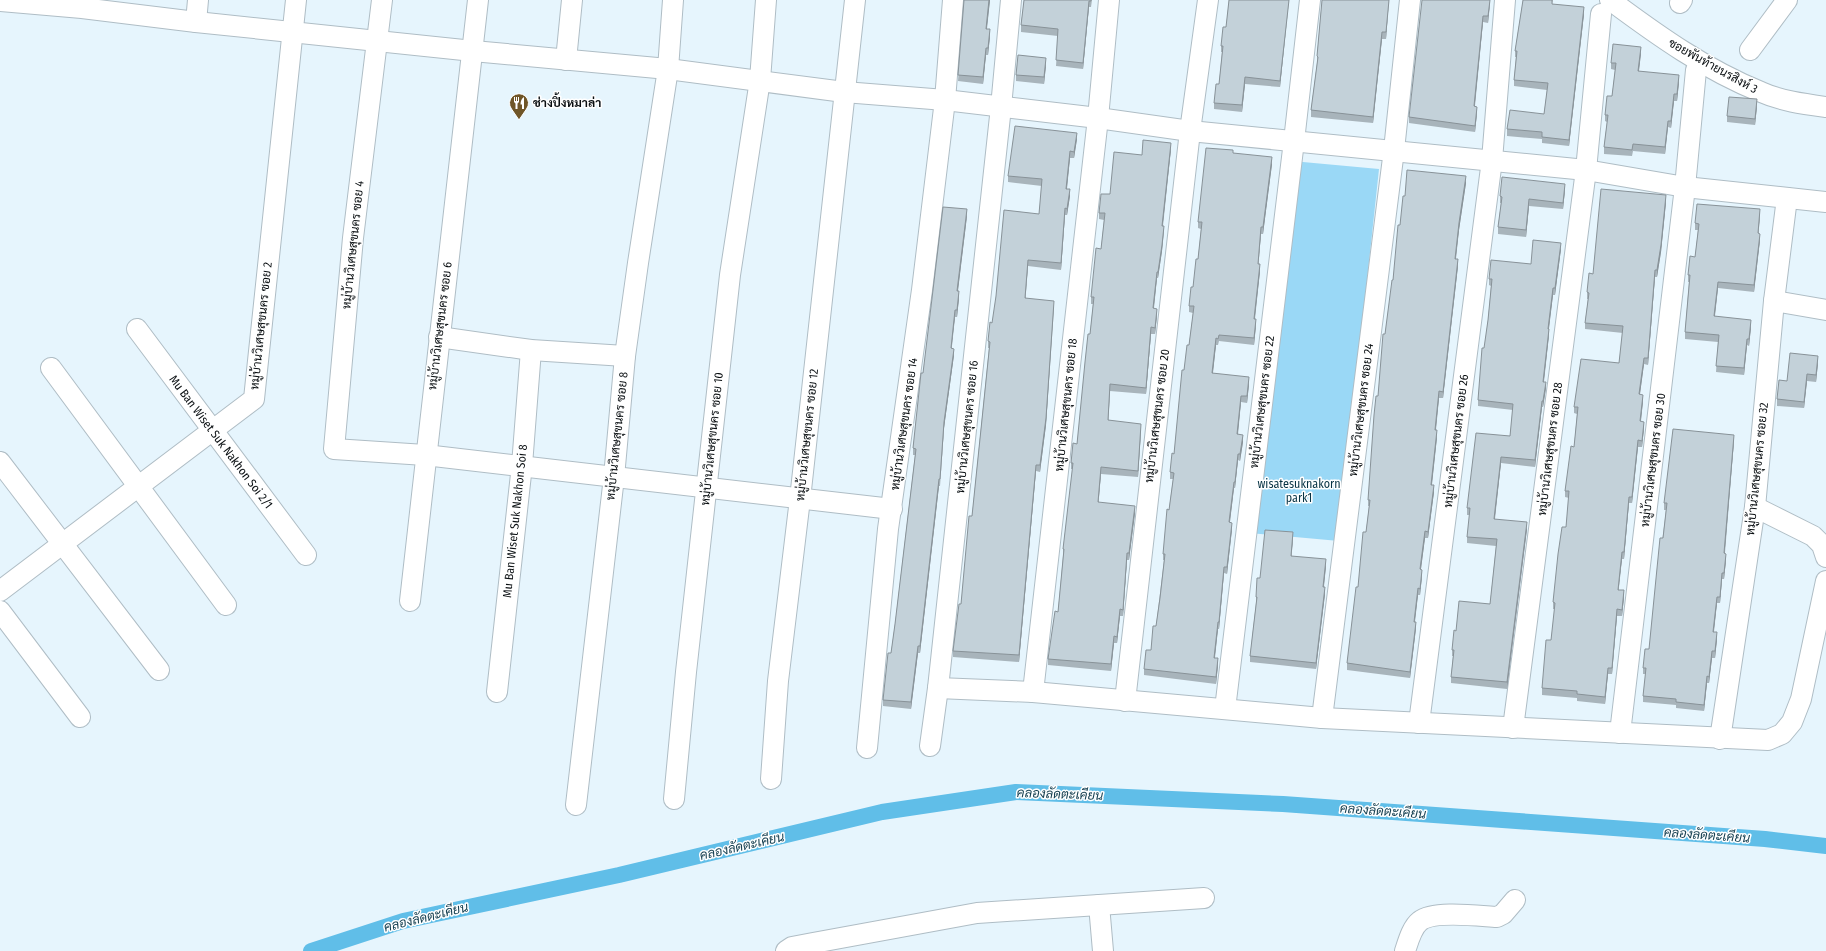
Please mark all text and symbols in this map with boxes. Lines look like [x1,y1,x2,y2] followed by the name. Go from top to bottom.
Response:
[1666,35,1761,96] street label: ซอยพันท้ายนรสิงห์ 3
[508,92,530,120] restaurant icon: ช่างปิ้งหมาล่า
[533,92,601,110] place label: ช่างปิ้งหมาล่า
[339,180,369,310] street label: หมู่บ้านวิเศษสุขนคร ซอย 4
[247,261,277,391] street label: หมู่บ้านวิเศษสุขนคร ซอย 2
[425,261,457,391] street label: หมู่บ้านวิเศษสุขนคร ซอย 6
[1247,335,1279,469] street label: หมู่บ้านวิเศษสุขนคร ซอย 22
[1052,338,1082,472] street label: หมู่บ้านวิเศษสุขนคร ซอย 18
[1346,342,1378,478] street label: หมู่บ้านวิเศษสุขนคร ซอย 24
[1142,348,1174,484] street label: หมู่บ้านวิเศษสุขนคร ซอย 20
[888,357,922,491] street label: หมู่บ้านวิเศษสุขนคร ซอย 14
[953,360,983,494] street label: หมู่บ้านวิเศษสุขนคร ซอย 16
[793,368,823,502] street label: หมู่บ้านวิเศษสุขนคร ซอย 12
[603,371,633,501] street label: หมู่บ้านวิเศษสุขนคร ซอย 8
[698,372,728,507] street label: หมู่บ้านวิเศษสุขนคร ซอย 10
[166,373,276,511] street label: Mu Ban Wiset Suk Nakhon Soi 2/1
[1441,373,1473,509] street label: หมู่บ้านวิเศษสุขนคร ซอย 26
[1535,381,1567,517] street label: หมู่บ้านวิเศษสุขนคร ซอย 28
[1638,392,1670,528] street label: หมู่บ้านวิเศษสุขนคร ซอย 30
[1743,402,1773,536] street label: หมู่บ้านวิเศษสุขนคร ซอย 32
[500,444,530,598] street label: Mu Ban Wiset Suk Nakhon Soi 8
[1258,477,1340,505] park label: wisatesuknakorn park1
[1016,783,1104,803] water label: คลองลัดตะเคียน
[1339,799,1428,822] water label: คลองลัดตะเคียน
[1663,823,1752,846] water label: คลองลัดตะเคียน
[698,827,787,863] water label: คลองลัดตะเคียน
[382,897,471,935] water label: คลองลัดตะเคียน

